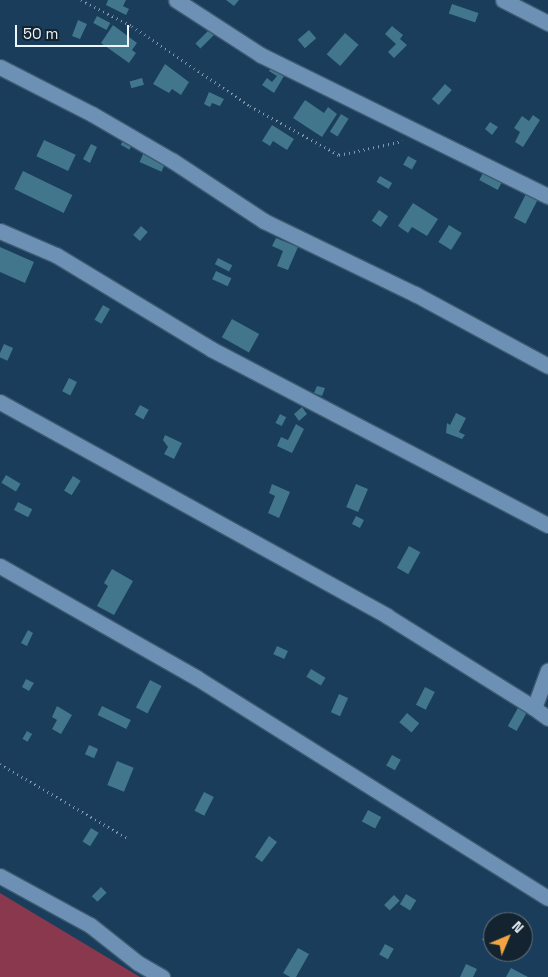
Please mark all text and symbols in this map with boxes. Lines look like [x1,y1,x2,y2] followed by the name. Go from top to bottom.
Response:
[18,15,131,47] scale bar
[23,24,58,43] text: 50 m
[483,912,533,962] north arrow
[508,917,528,937] text: N

